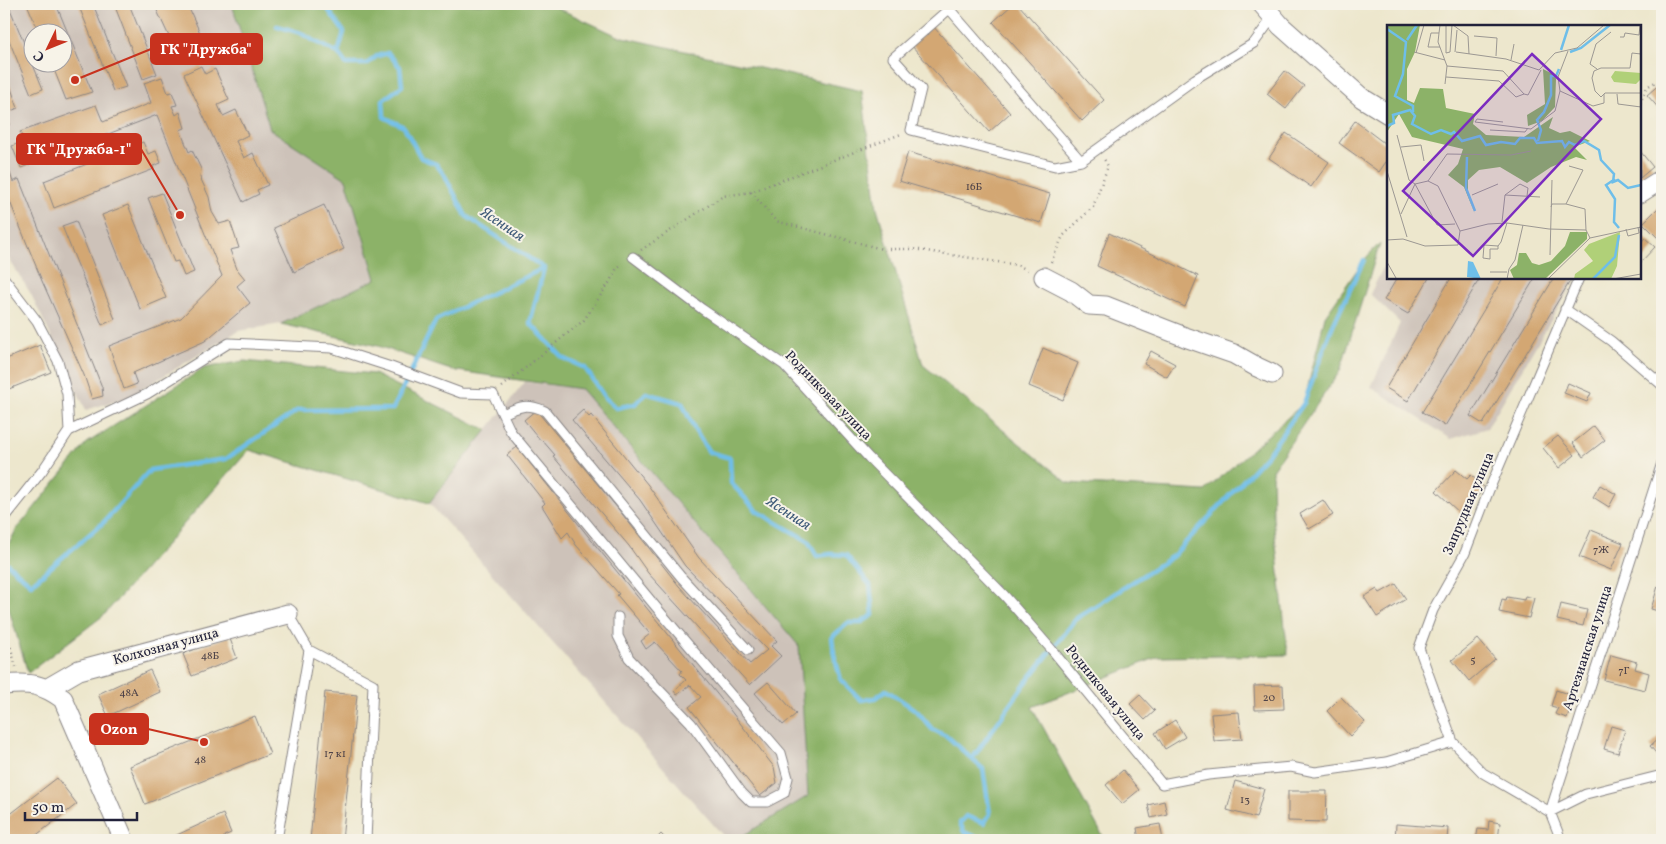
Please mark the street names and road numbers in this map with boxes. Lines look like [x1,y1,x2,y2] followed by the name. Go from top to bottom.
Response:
[780,347,876,445] street label: Родниковая улица
[1439,450,1499,558] street label: Запрудная улица
[1559,583,1617,713] street label: Артезианская улица
[111,624,221,670] street label: Колхозная улица
[1061,641,1149,745] street label: Родниковая улица

